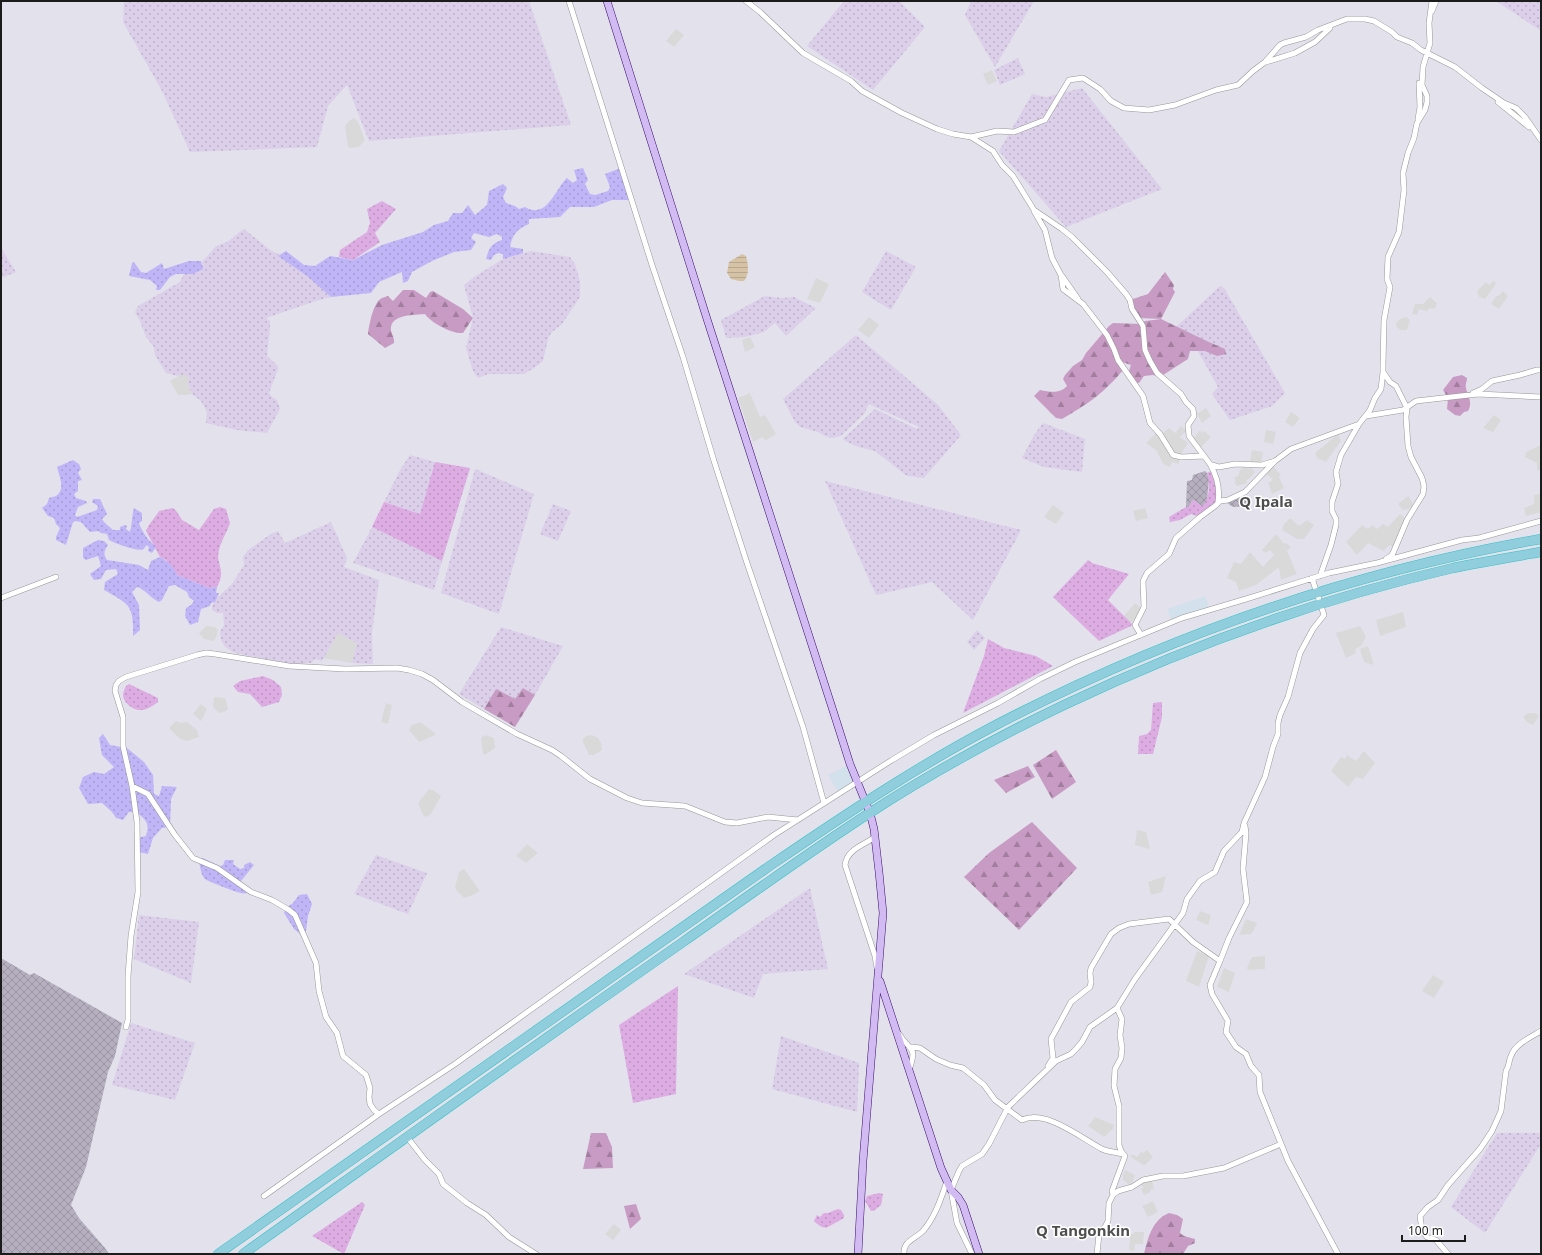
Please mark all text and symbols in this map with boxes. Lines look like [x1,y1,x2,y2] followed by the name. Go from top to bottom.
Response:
[1239,491,1293,511] district label: Q Ipala
[1402,1217,1465,1243] scale bar
[1036,1220,1130,1240] district label: Q Tangonkin
[1408,1222,1443,1239] text: 100 m

